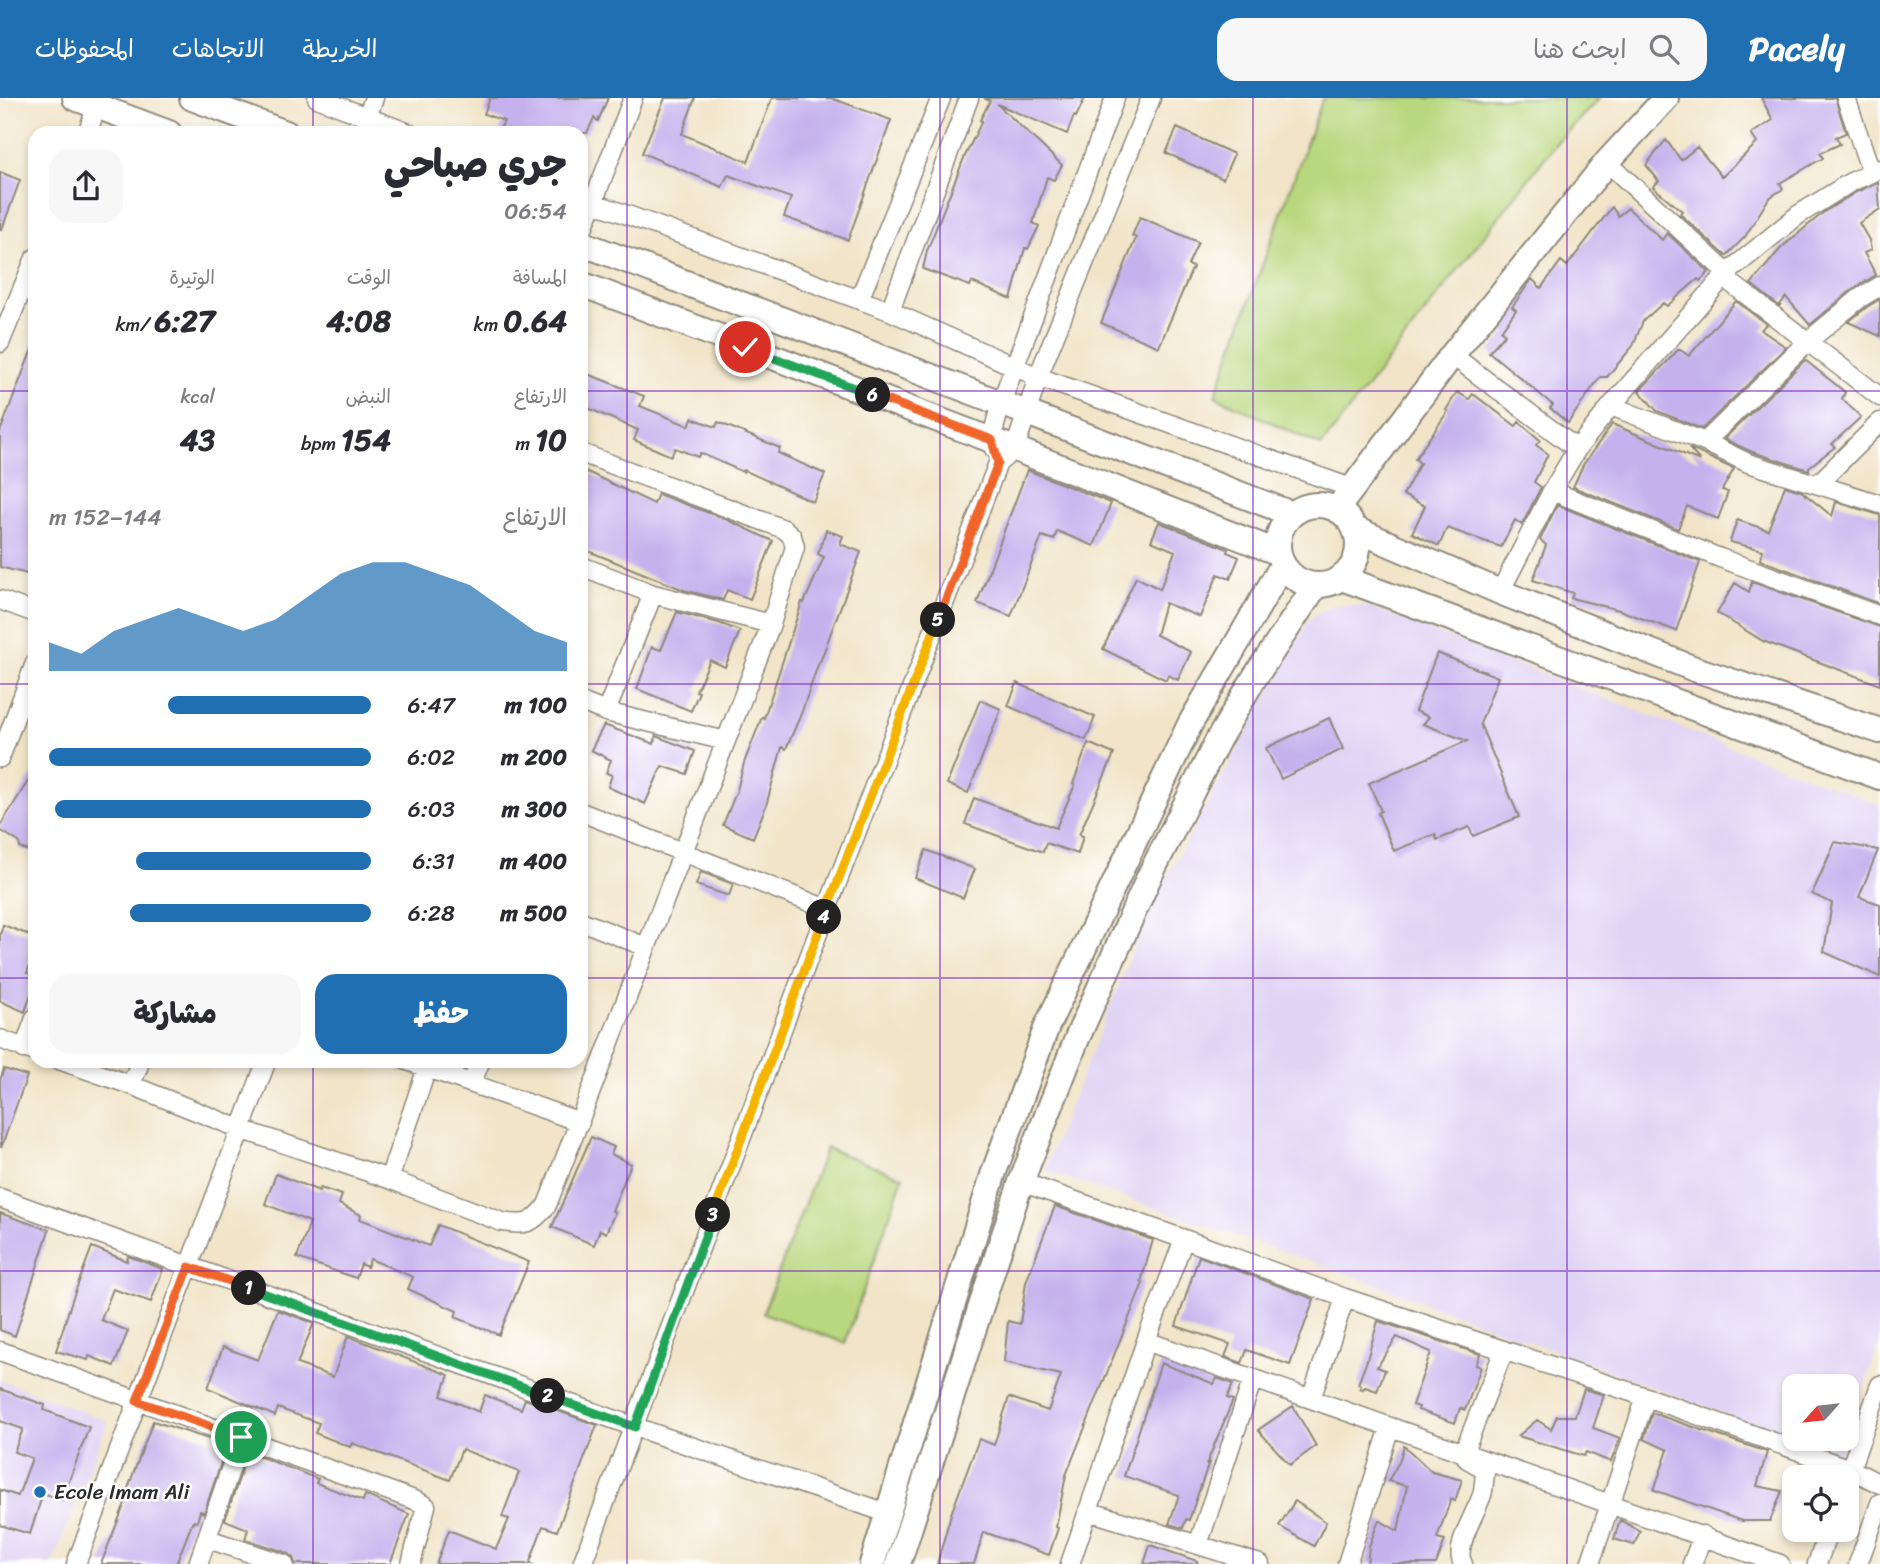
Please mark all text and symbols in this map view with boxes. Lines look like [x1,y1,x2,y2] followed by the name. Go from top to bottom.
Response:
[1217,18,1707,81] search box
[1749,20,1845,78] text: Pacely
[1533,26,1627,72] text: ابحث هنا
[35,28,134,70] text: المحفوظات
[172,28,265,70] text: الاتجاهات
[303,28,377,70] text: الخريطة
[1645,30,1683,68] icon: search
[384,131,567,198] text: جري صباحي
[49,149,123,223] button: share
[504,191,567,232] text: 06:54
[169,261,215,294] text: الوتيرة
[347,261,391,294] text: الوقت
[513,261,567,294] text: المسافة
[154,294,215,348] text: 6:27
[326,294,391,348] text: 4:08
[503,294,567,348] text: 0.64
[115,308,154,341] text: /km
[474,308,503,341] text: km
[715,317,775,377] pin
[726,328,764,366] icon: check
[856,378,890,412] pin: 6
[867,378,878,411] text: 6
[180,380,215,413] text: kcal
[346,380,391,413] text: النبض
[514,380,567,413] text: الارتفاع
[180,413,215,467] text: 43
[341,413,391,467] text: 154
[535,413,567,467] text: 10
[301,427,341,460] text: bpm
[516,427,535,460] text: m
[49,497,162,538] text: 144–152 m
[503,497,567,538] text: الارتفاع
[920,602,956,638] pin: 5
[932,603,943,636] text: 5
[407,685,455,726] text: 6:47
[504,685,567,726] text: 100 m
[407,737,455,778] text: 6:02
[501,737,567,778] text: 200 m
[408,789,455,830] text: 6:03
[502,789,567,830] text: 300 m
[412,841,455,882] text: 6:31
[500,841,567,882] text: 400 m
[408,893,455,934] text: 6:28
[500,893,567,934] text: 500 m
[806,900,842,934] pin: 4
[818,900,829,933] text: 4
[49,974,301,1054] button: مشاركة
[315,974,567,1054] button: حفظ
[696,1198,730,1232] pin: 3
[707,1198,718,1231] text: 3
[232,1270,266,1306] pin: 1
[244,1271,253,1304] text: 1
[1782,1374,1858,1451] north arrow
[1782,1374,1859,1542] map controls
[530,1378,566,1414] pin: 2
[542,1379,553,1412] text: 2
[211,1407,271,1467] pin
[222,1418,260,1456] icon: arrive
[1782,1465,1859,1542] button: locate
[54,1473,190,1511] place label: Ecole Imam Ali
[32,1484,48,1500] marker: Ecole Imam Ali

